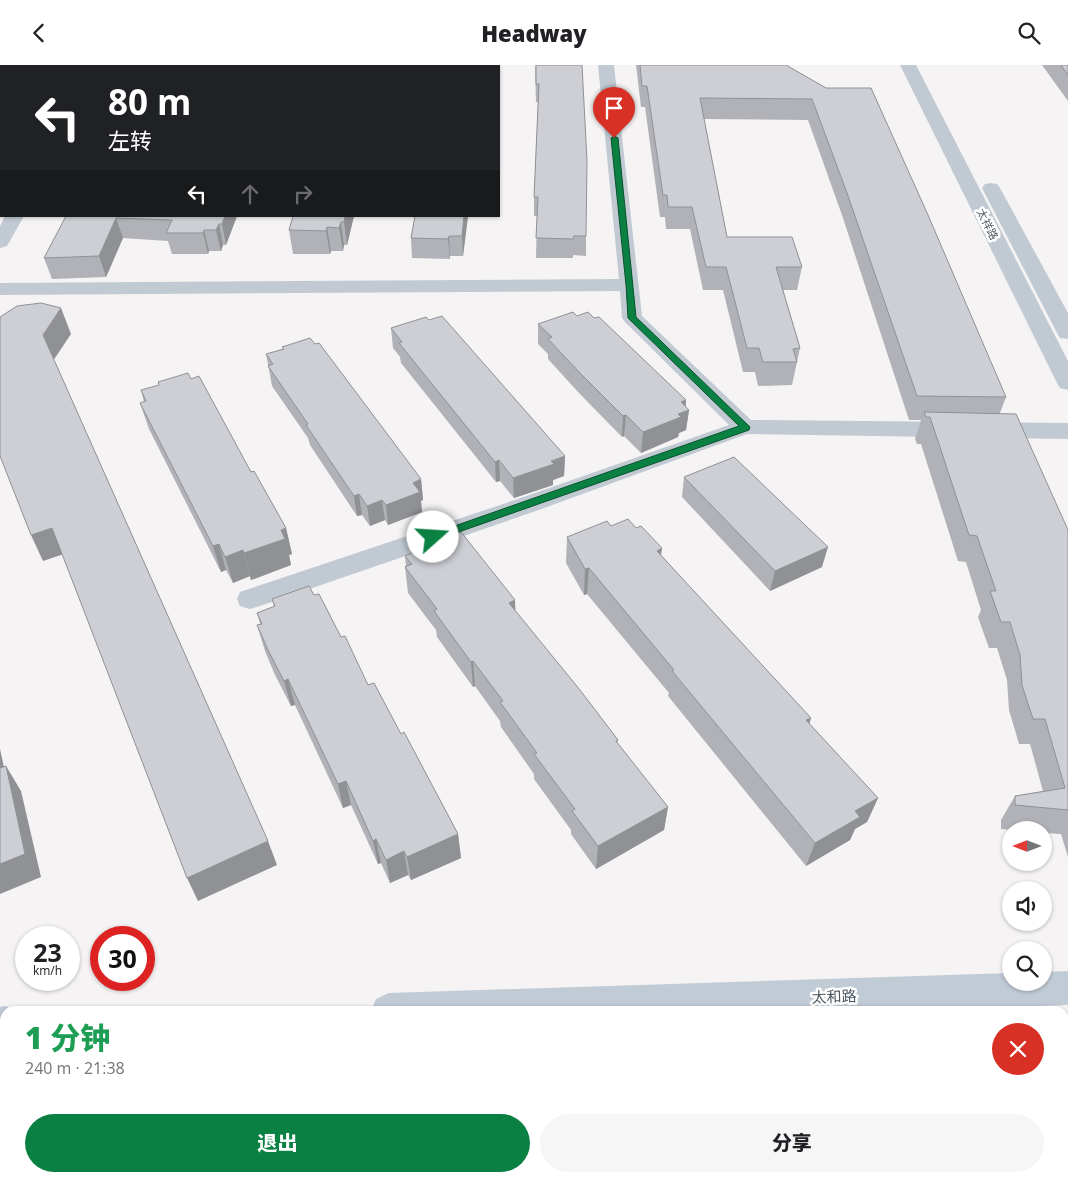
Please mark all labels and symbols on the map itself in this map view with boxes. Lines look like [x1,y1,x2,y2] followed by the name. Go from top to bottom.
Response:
[593,87,635,138] pin
[974,206,1002,242] street label: 太祥路
[406,510,458,562] position arrow
[1002,821,1052,871] north arrow
[90,926,155,991] speed limit sign: 30
[811,985,857,1007] street label: 太和路

